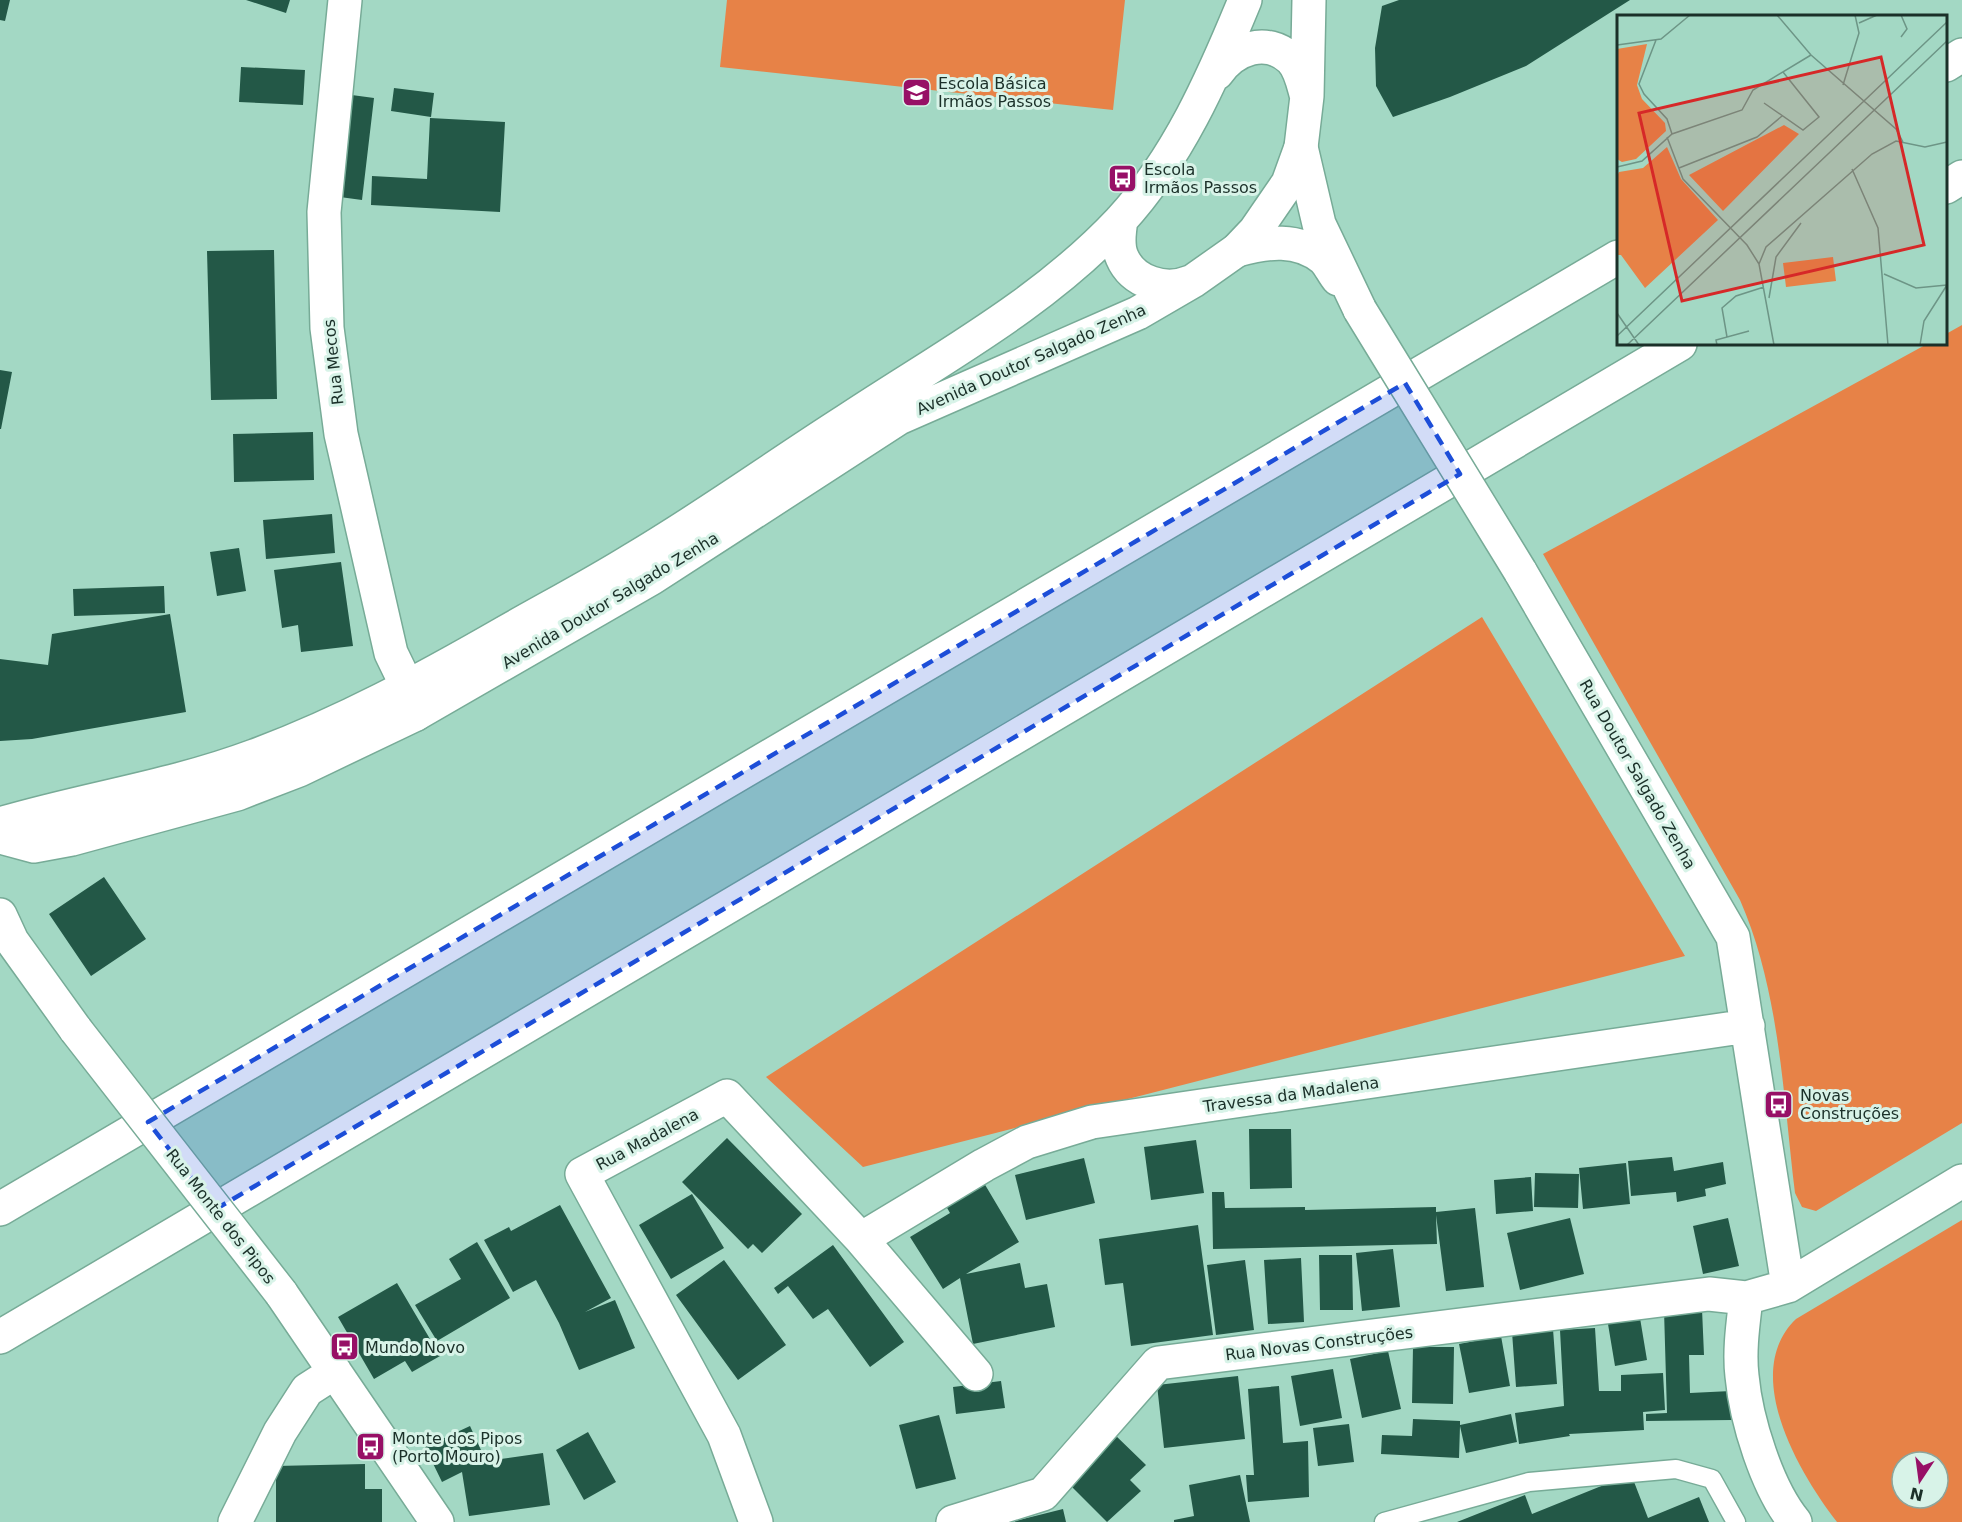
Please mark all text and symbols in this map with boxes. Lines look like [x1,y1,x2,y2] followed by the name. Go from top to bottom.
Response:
[1617,15,1947,345] inset map
[938,74,1051,111] place label: Escola Básica Irmãos Passos
[901,76,933,108] school or university icon: Escola Básica Irmãos Passos
[1144,160,1257,197] place label: Escola Irmãos Passos
[1107,162,1139,194] bus stop icon: Escola Irmãos Passos
[914,300,1149,419] street label: Avenida Doutor Salgado Zenha
[320,318,347,406] street label: Rua Mecos
[499,528,722,673] street label: Avenida Doutor Salgado Zenha
[1575,676,1700,872] street label: Rua Doutor Salgado Zenha
[1201,1073,1380,1116] street label: Travessa da Madalena
[1800,1086,1899,1123] place label: Novas Construções
[1763,1088,1795,1120] bus stop icon: Novas Construções
[593,1104,702,1174] street label: Rua Madalena
[162,1145,279,1287] street label: Rua Monte dos Pipos
[1224,1323,1414,1364] street label: Rua Novas Construções
[328,1331,360,1363] bus stop icon: Mundo Novo
[365,1338,465,1357] place label: Mundo Novo
[392,1429,522,1466] place label: Monte dos Pipos (Porto Mouro)
[355,1431,387,1463] bus stop icon: Monte dos Pipos (Porto Mouro)
[1890,1450,1950,1510] north arrow
[1908,1483,1925,1505] text: N

